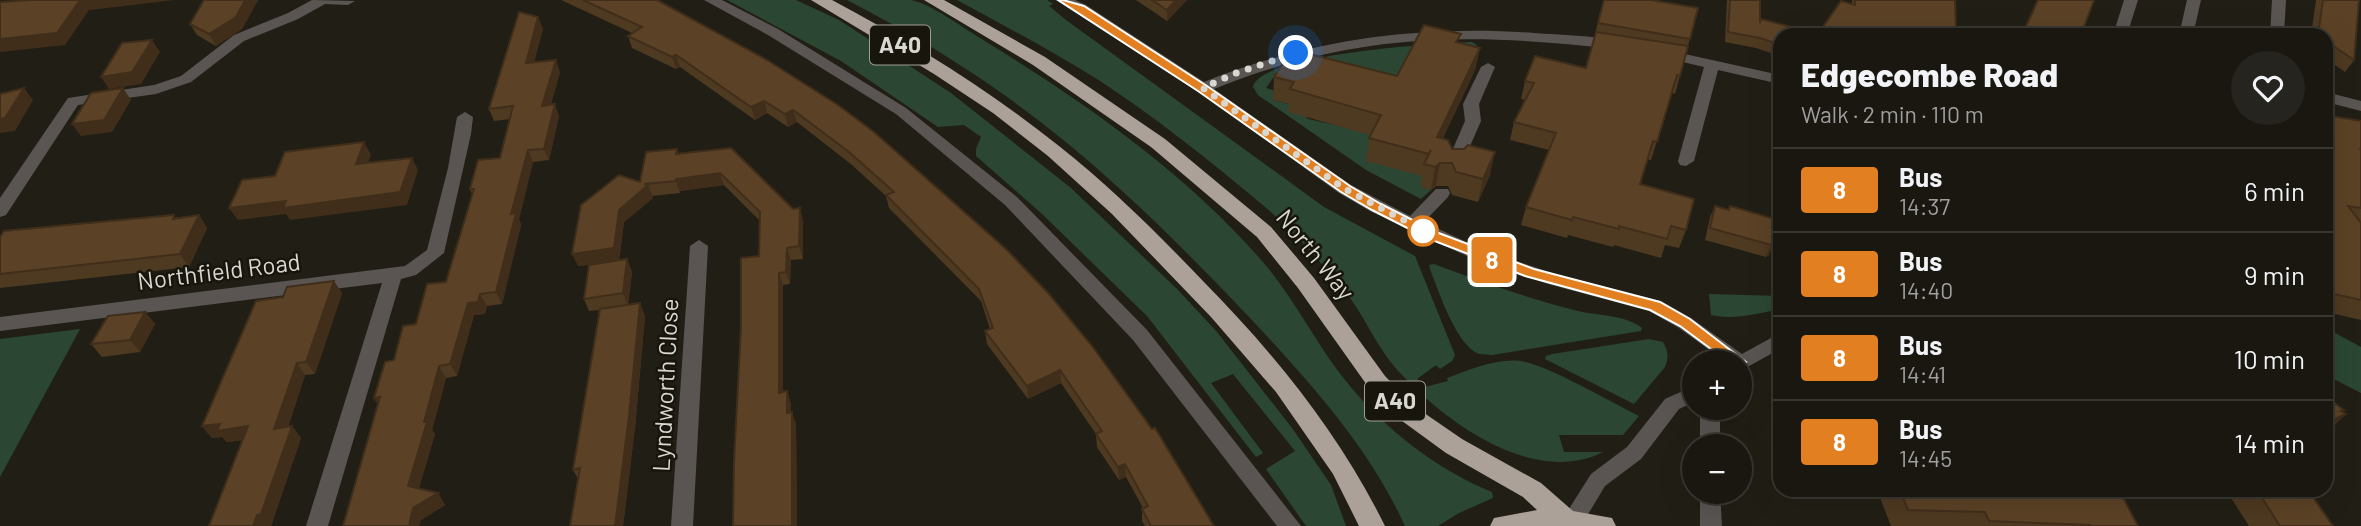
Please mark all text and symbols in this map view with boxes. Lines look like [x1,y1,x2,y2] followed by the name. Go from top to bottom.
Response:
[870,26,930,64] road number: A40
[1278,35,1313,70] your location
[2231,51,2305,125] button: heart
[1801,54,2058,94] text: Edgecombe Road
[1801,100,1984,128] text: Walk · 2 min · 110 m
[1899,161,1942,192] text: Bus
[1833,175,1846,204] text: 8
[2244,175,2305,206] text: 6 min
[1899,192,1950,220] text: 14:37
[1271,203,1361,305] street label: North Way
[1408,216,1438,246] unlabelled marker
[1469,237,1515,283] line badge: 8
[1486,245,1498,274] text: 8
[1899,245,1942,276] text: Bus
[136,246,302,295] street label: Northfield Road
[1833,259,1846,288] text: 8
[2244,259,2305,290] text: 9 min
[1899,276,1953,304] text: 14:40
[645,298,684,472] street label: Lyndworth Close
[1899,329,1942,360] text: Bus
[1833,343,1846,372] text: 8
[2234,343,2305,374] text: 10 min
[1682,350,1752,504] map controls
[1682,350,1752,420] button: +
[1899,360,1946,388] text: 14:41
[1365,382,1425,420] road number: A40
[1899,413,1942,444] text: Bus
[1833,427,1846,456] text: 8
[2234,427,2305,458] text: 14 min
[1682,434,1752,504] button: −
[1899,444,1952,472] text: 14:45

